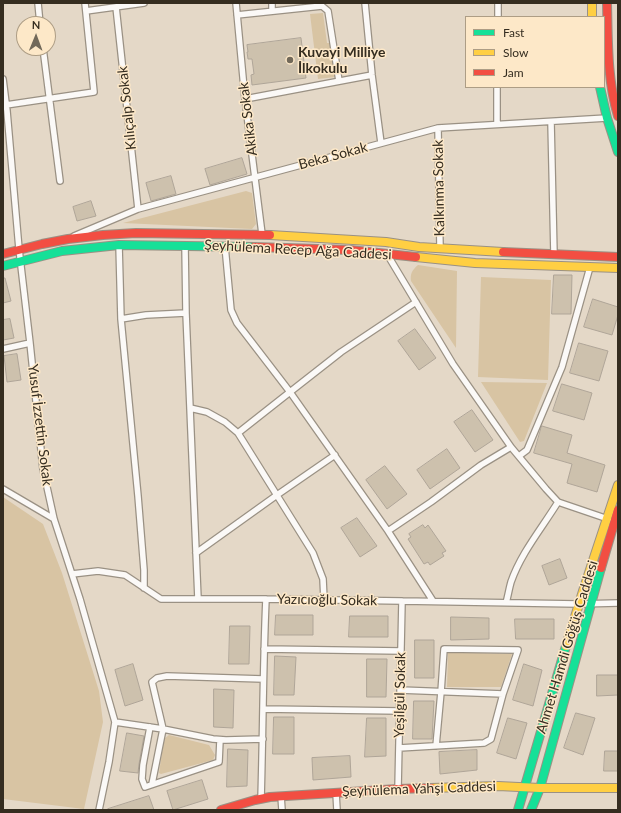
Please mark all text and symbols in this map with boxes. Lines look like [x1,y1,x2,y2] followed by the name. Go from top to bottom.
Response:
[16,16,56,56] north arrow
[465,16,605,88] legend
[32,18,41,31] text: N
[503,25,524,40] text: Fast
[298,44,385,76] place label: Kuvayi Milliye İlkokulu
[503,45,528,60] text: Slow
[285,55,295,65] marker: Kuvayi Milliye İlkokulu
[114,65,140,151] street label: Kılıçalp Sokak
[503,65,524,80] text: Jam
[235,81,261,157] street label: Akika Sokak
[297,139,369,173] street label: Beka Sokak
[430,140,448,236] street label: Kalkınma Sokak
[204,237,392,263] street label: Şeyhülema Recep Ağa Caddesi
[24,363,56,487] street label: Yusuf İzzettin Sokak
[533,558,601,736] street label: Ahmet Hamdi Göğüş Caddesi
[277,591,377,609] street label: Yazıcıoğlu Sokak
[391,652,409,738] street label: Yeşilgül Sokak
[342,778,496,800] street label: Şeyhülema Yahşi Caddesi

